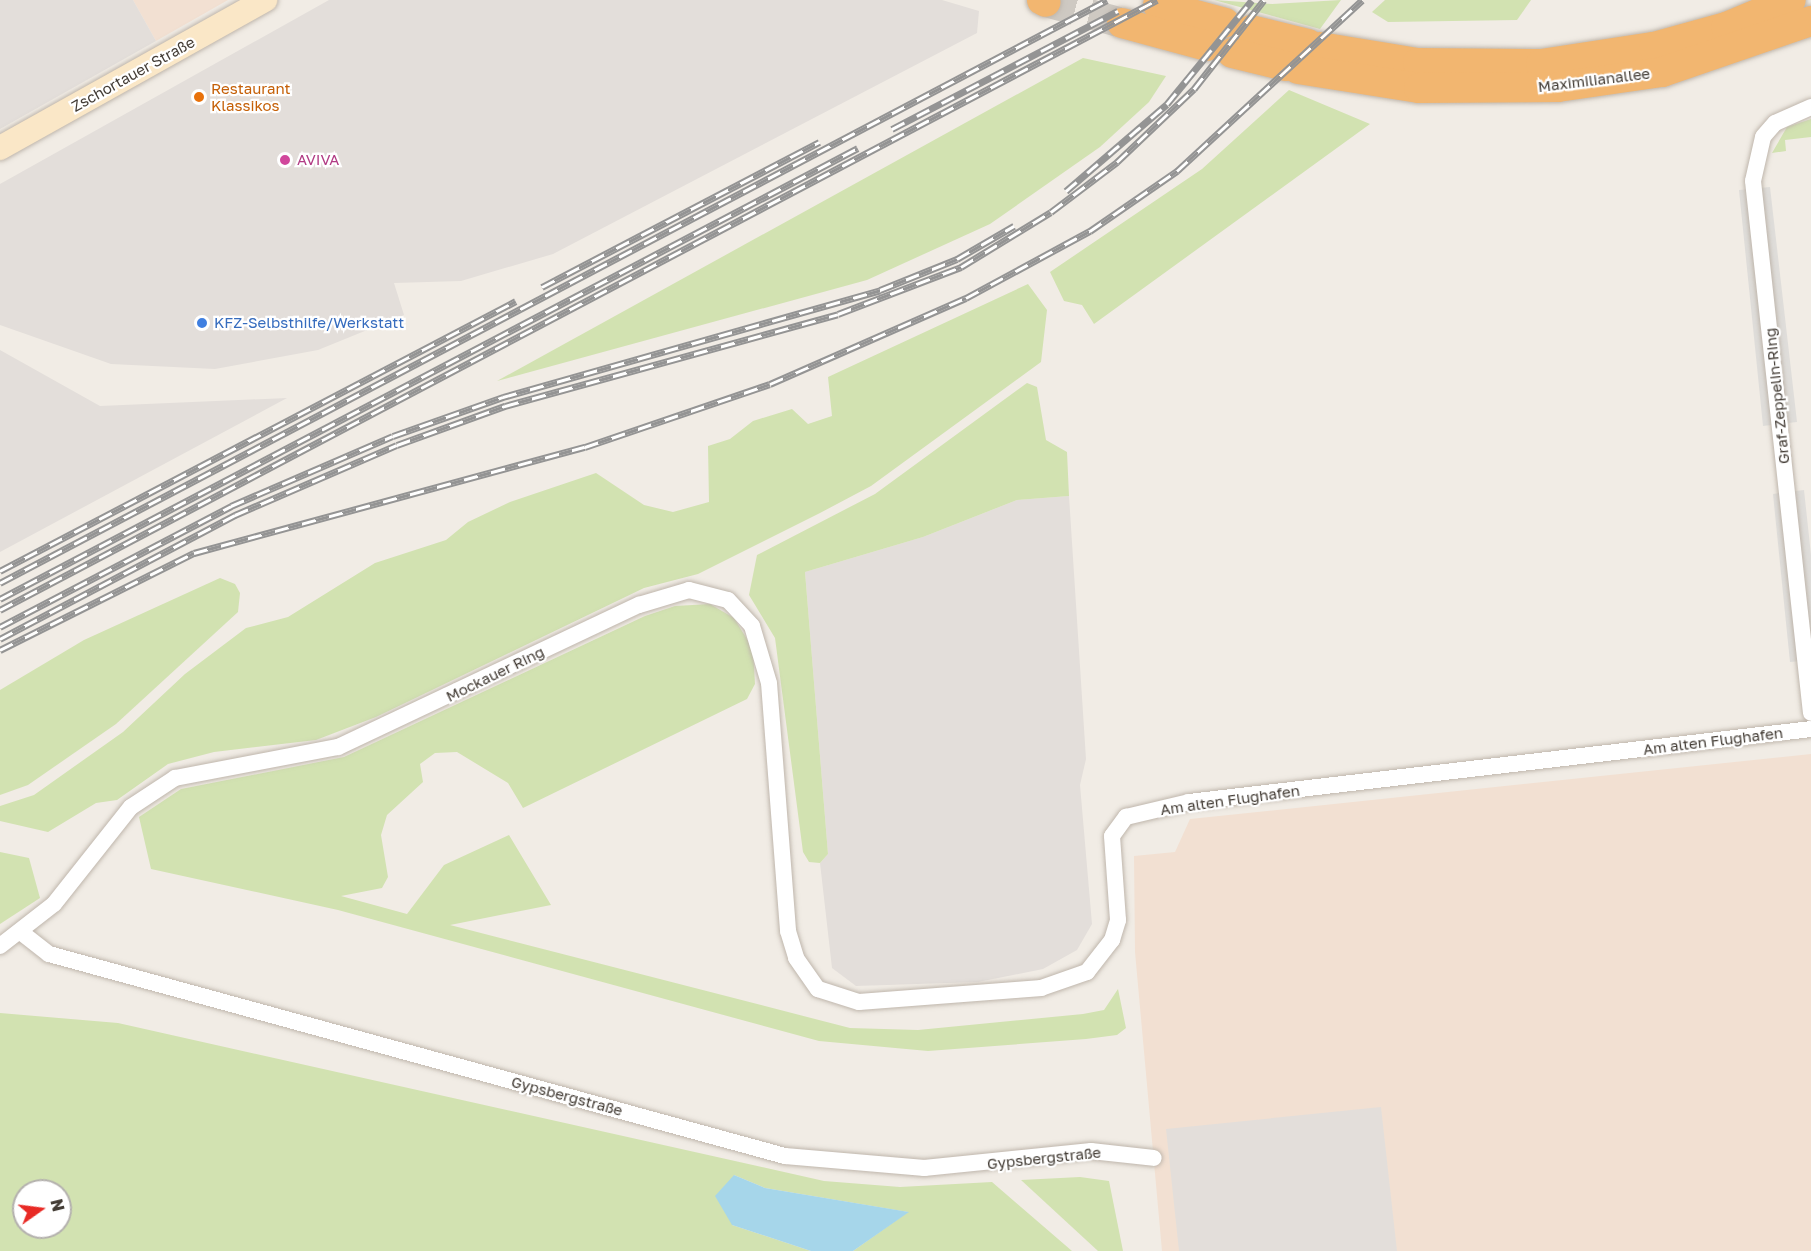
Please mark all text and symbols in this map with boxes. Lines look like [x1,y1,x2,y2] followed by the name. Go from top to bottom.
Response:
[68,33,198,115] street label: Zschortauer Straße
[1537,64,1651,96] street label: Maximilianallee
[211,79,290,114] place label: Restaurant Klassikos
[192,90,206,104] marker: Restaurant Klassikos
[297,151,339,169] place label: AVIVA
[278,153,292,167] marker: AVIVA
[214,314,404,332] place label: KFZ-Selbsthilfe/Werkstatt
[195,316,209,330] marker: KFZ-Selbsthilfe/Werkstatt
[1761,327,1793,465] street label: Graf-Zeppelin-Ring
[443,642,547,706] street label: Mockauer Ring
[1642,723,1784,759] street label: Am alten Flughafen
[1159,781,1301,819] street label: Am alten Flughafen
[509,1072,625,1120] street label: Gypsbergstraße
[986,1143,1102,1173] street label: Gypsbergstraße
[12,1179,72,1239] north arrow
[46,1197,69,1213] text: N

